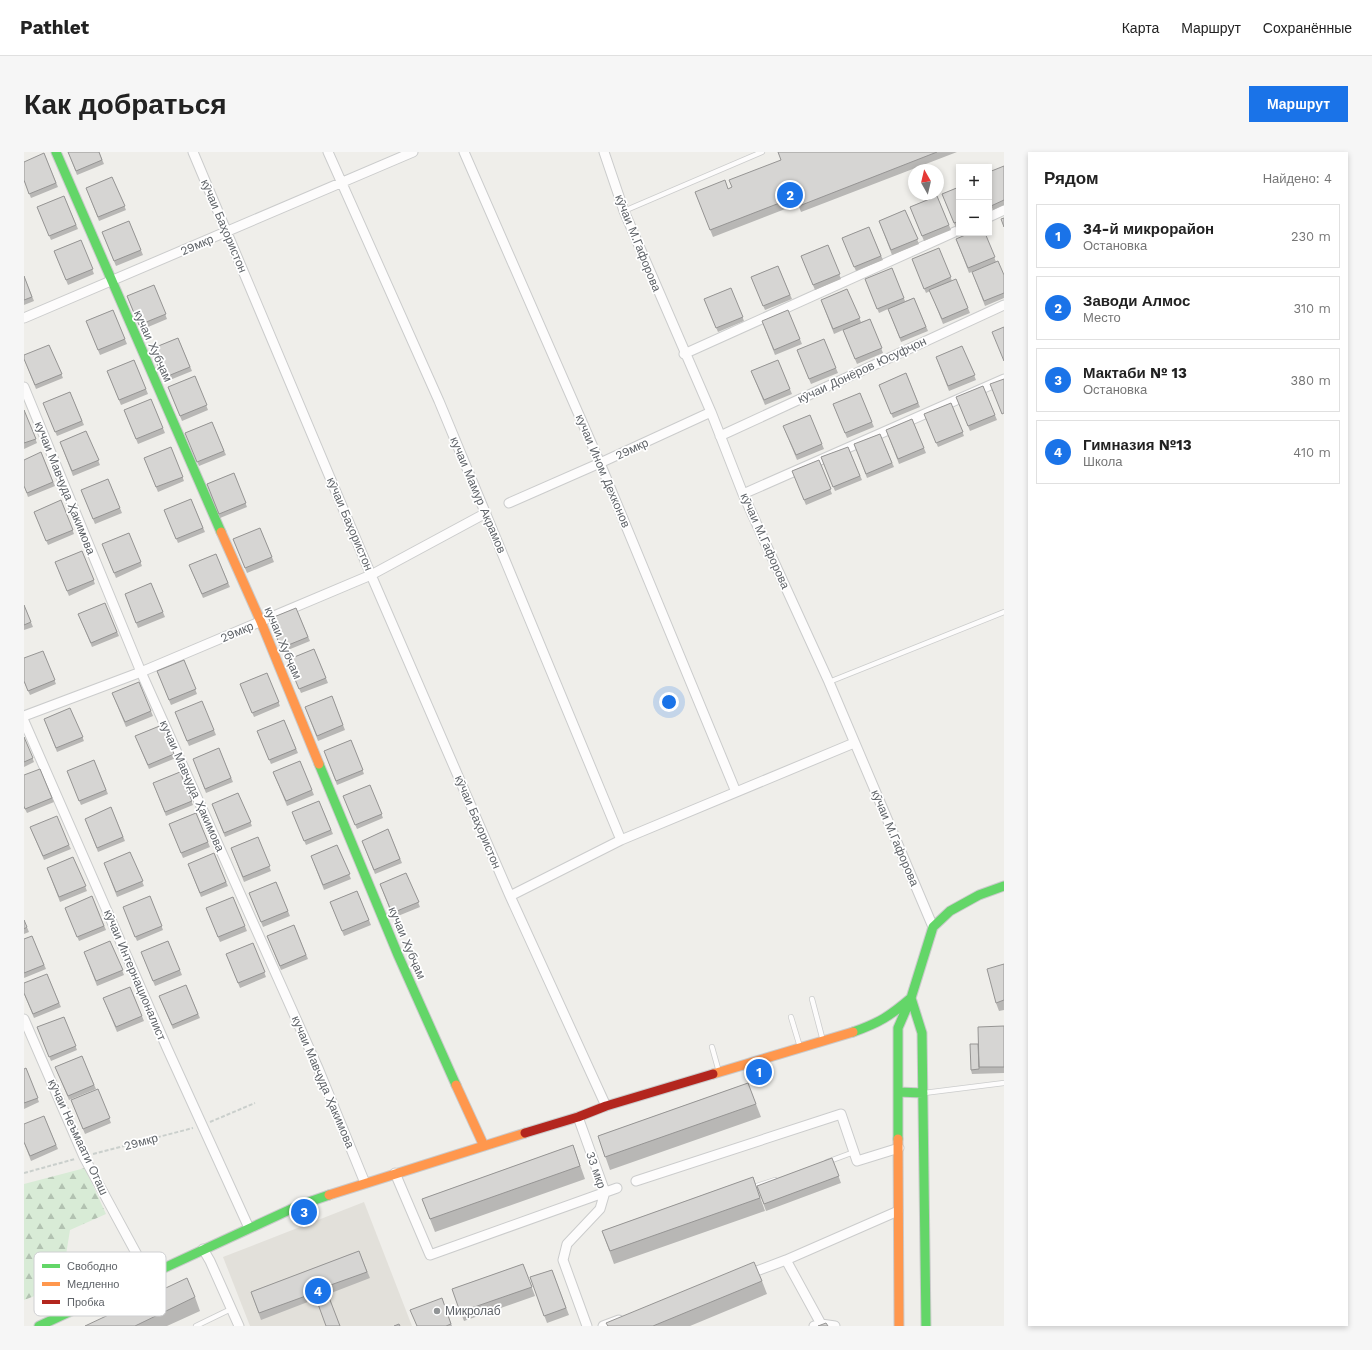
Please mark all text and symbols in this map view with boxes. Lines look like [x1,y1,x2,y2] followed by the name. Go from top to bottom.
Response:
[20,16,89,39] text: Pathlet
[1122,20,1159,36] text: Карта
[1181,20,1241,36] text: Маршрут
[1263,20,1352,36] text: Сохранённые
[1249,86,1348,122] button: Маршрут
[24,88,227,121] text: Как добраться
[908,164,944,200] north arrow
[956,164,992,236] map controls
[956,164,992,200] button: +
[1044,168,1099,188] text: Рядом
[1263,171,1332,186] text: Найдено: 4
[198,177,250,275] street label: кӯчаи Баҳористон
[777,180,803,210] pin: 2
[612,192,664,294] street label: кӯчаи М.Гафорова
[956,200,992,236] button: −
[1083,220,1214,238] text: 34-й микрорайон
[1055,229,1061,244] text: 1
[1291,229,1331,244] text: 230 m
[178,232,216,258] street label: 29мкр
[1083,238,1147,253] text: Остановка
[1083,292,1190,310] text: Заводи Алмос
[1054,301,1062,316] text: 2
[1293,301,1331,316] text: 310 m
[131,308,175,384] street label: кучаи Хубҷам
[1083,310,1121,325] text: Место
[795,334,929,406] street label: кӯчаи Донёров Юсуфҷон
[1083,364,1187,382] text: Мактаби № 13
[1054,373,1062,388] text: 3
[1291,373,1331,388] text: 380 m
[1083,382,1147,397] text: Остановка
[573,412,633,530] street label: кучаи Ином Дехконов
[32,419,98,557] street label: кучаи Мавҷуда Ҳакимова
[447,435,509,555] street label: кучаи Мамур Акрамов
[613,435,651,463] street label: 29мкр
[1083,436,1192,454] text: Гимназия №13
[1054,445,1062,460] text: 4
[1293,445,1331,460] text: 410 m
[1083,454,1123,469] text: Школа
[324,475,376,573] street label: кӯчаи Баҳористон
[738,491,793,591] street label: кӯчаи М.Гафорова
[262,605,304,681] street label: кучаи Хубҷам
[218,619,256,645] street label: 29мкр
[659,692,679,712] your location
[157,718,227,854] street label: кучаи Мавҷуда Ҳакимова
[452,773,504,871] street label: кӯчаи Баҳористон
[868,788,922,889] street label: кӯчаи М.Гафорова
[386,905,428,981] street label: кучаи Хубҷам
[101,907,169,1043] street label: кӯчаи Интернационалист
[289,1014,357,1151] street label: кучаи Мавҷуда Ҳакимова
[746,1057,772,1087] pin: 1
[45,1077,111,1197] street label: кӯчаи Неъмаати Оташ
[122,1131,160,1153] street label: 29мкр
[583,1150,609,1191] street label: 33 мкр
[291,1197,317,1227] pin: 3
[34,1252,166,1316] legend
[67,1260,118,1273] text: Свободно
[305,1276,331,1306] pin: 4
[67,1278,119,1291] text: Медленно
[67,1296,105,1309] text: Пробка
[445,1304,501,1318] place label: Микролаб
[432,1306,442,1316] marker: Микролаб

